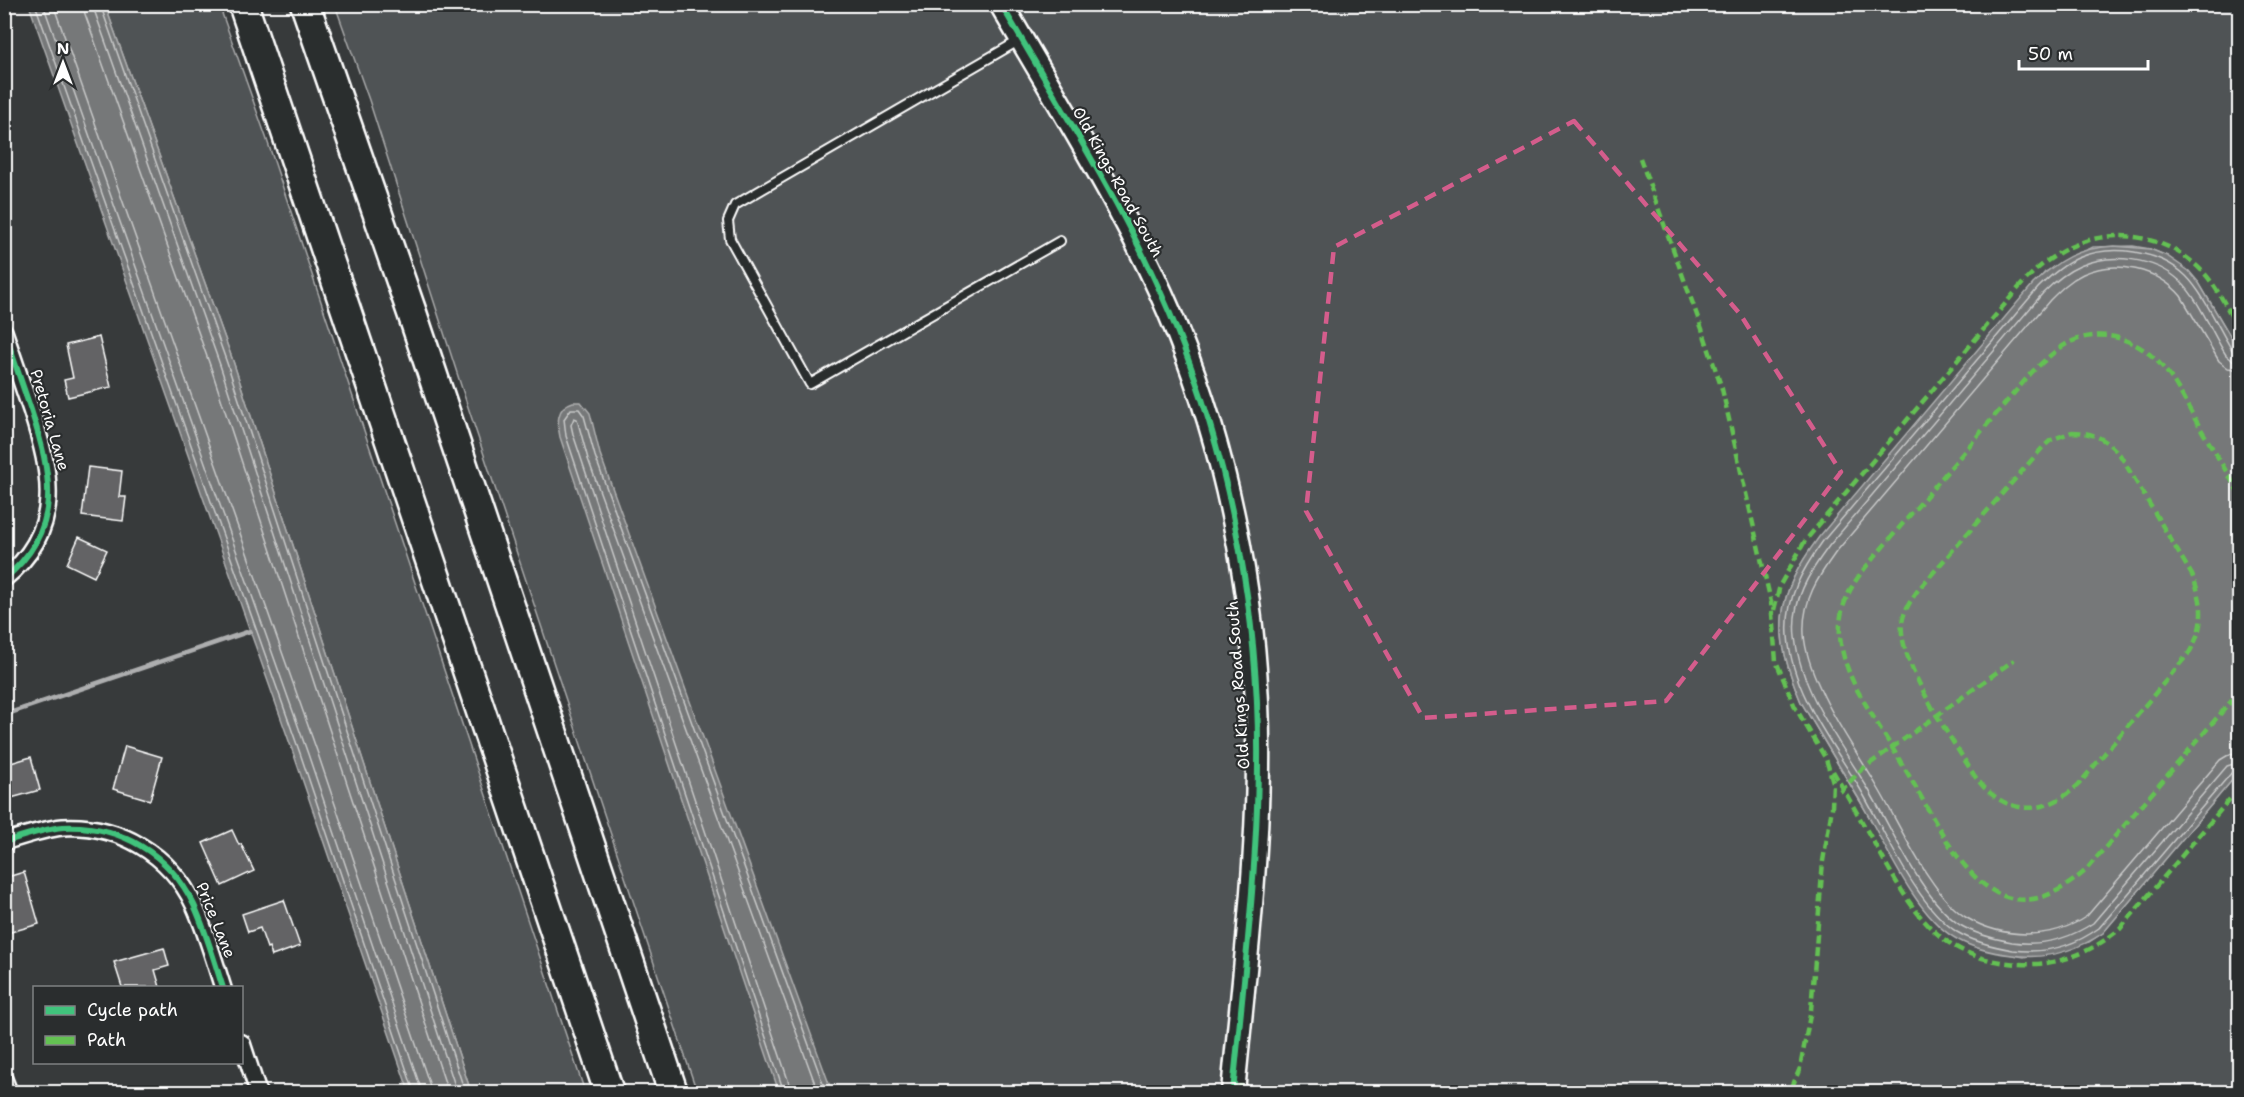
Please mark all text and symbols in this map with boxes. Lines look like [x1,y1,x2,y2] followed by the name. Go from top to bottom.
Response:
[33,33,93,93] north arrow
[2019,33,2148,71] scale bar
[57,38,69,59] text: N
[2028,42,2073,66] text: 50 m
[1068,103,1168,261] street label: Old Kings Road South
[25,367,75,473] street label: Pretoria Lane
[1222,600,1254,770] street label: Old Kings Road South
[191,879,241,961] street label: Price Lane
[33,986,243,1064] legend
[87,998,178,1022] text: Cycle path
[87,1028,126,1052] text: Path

